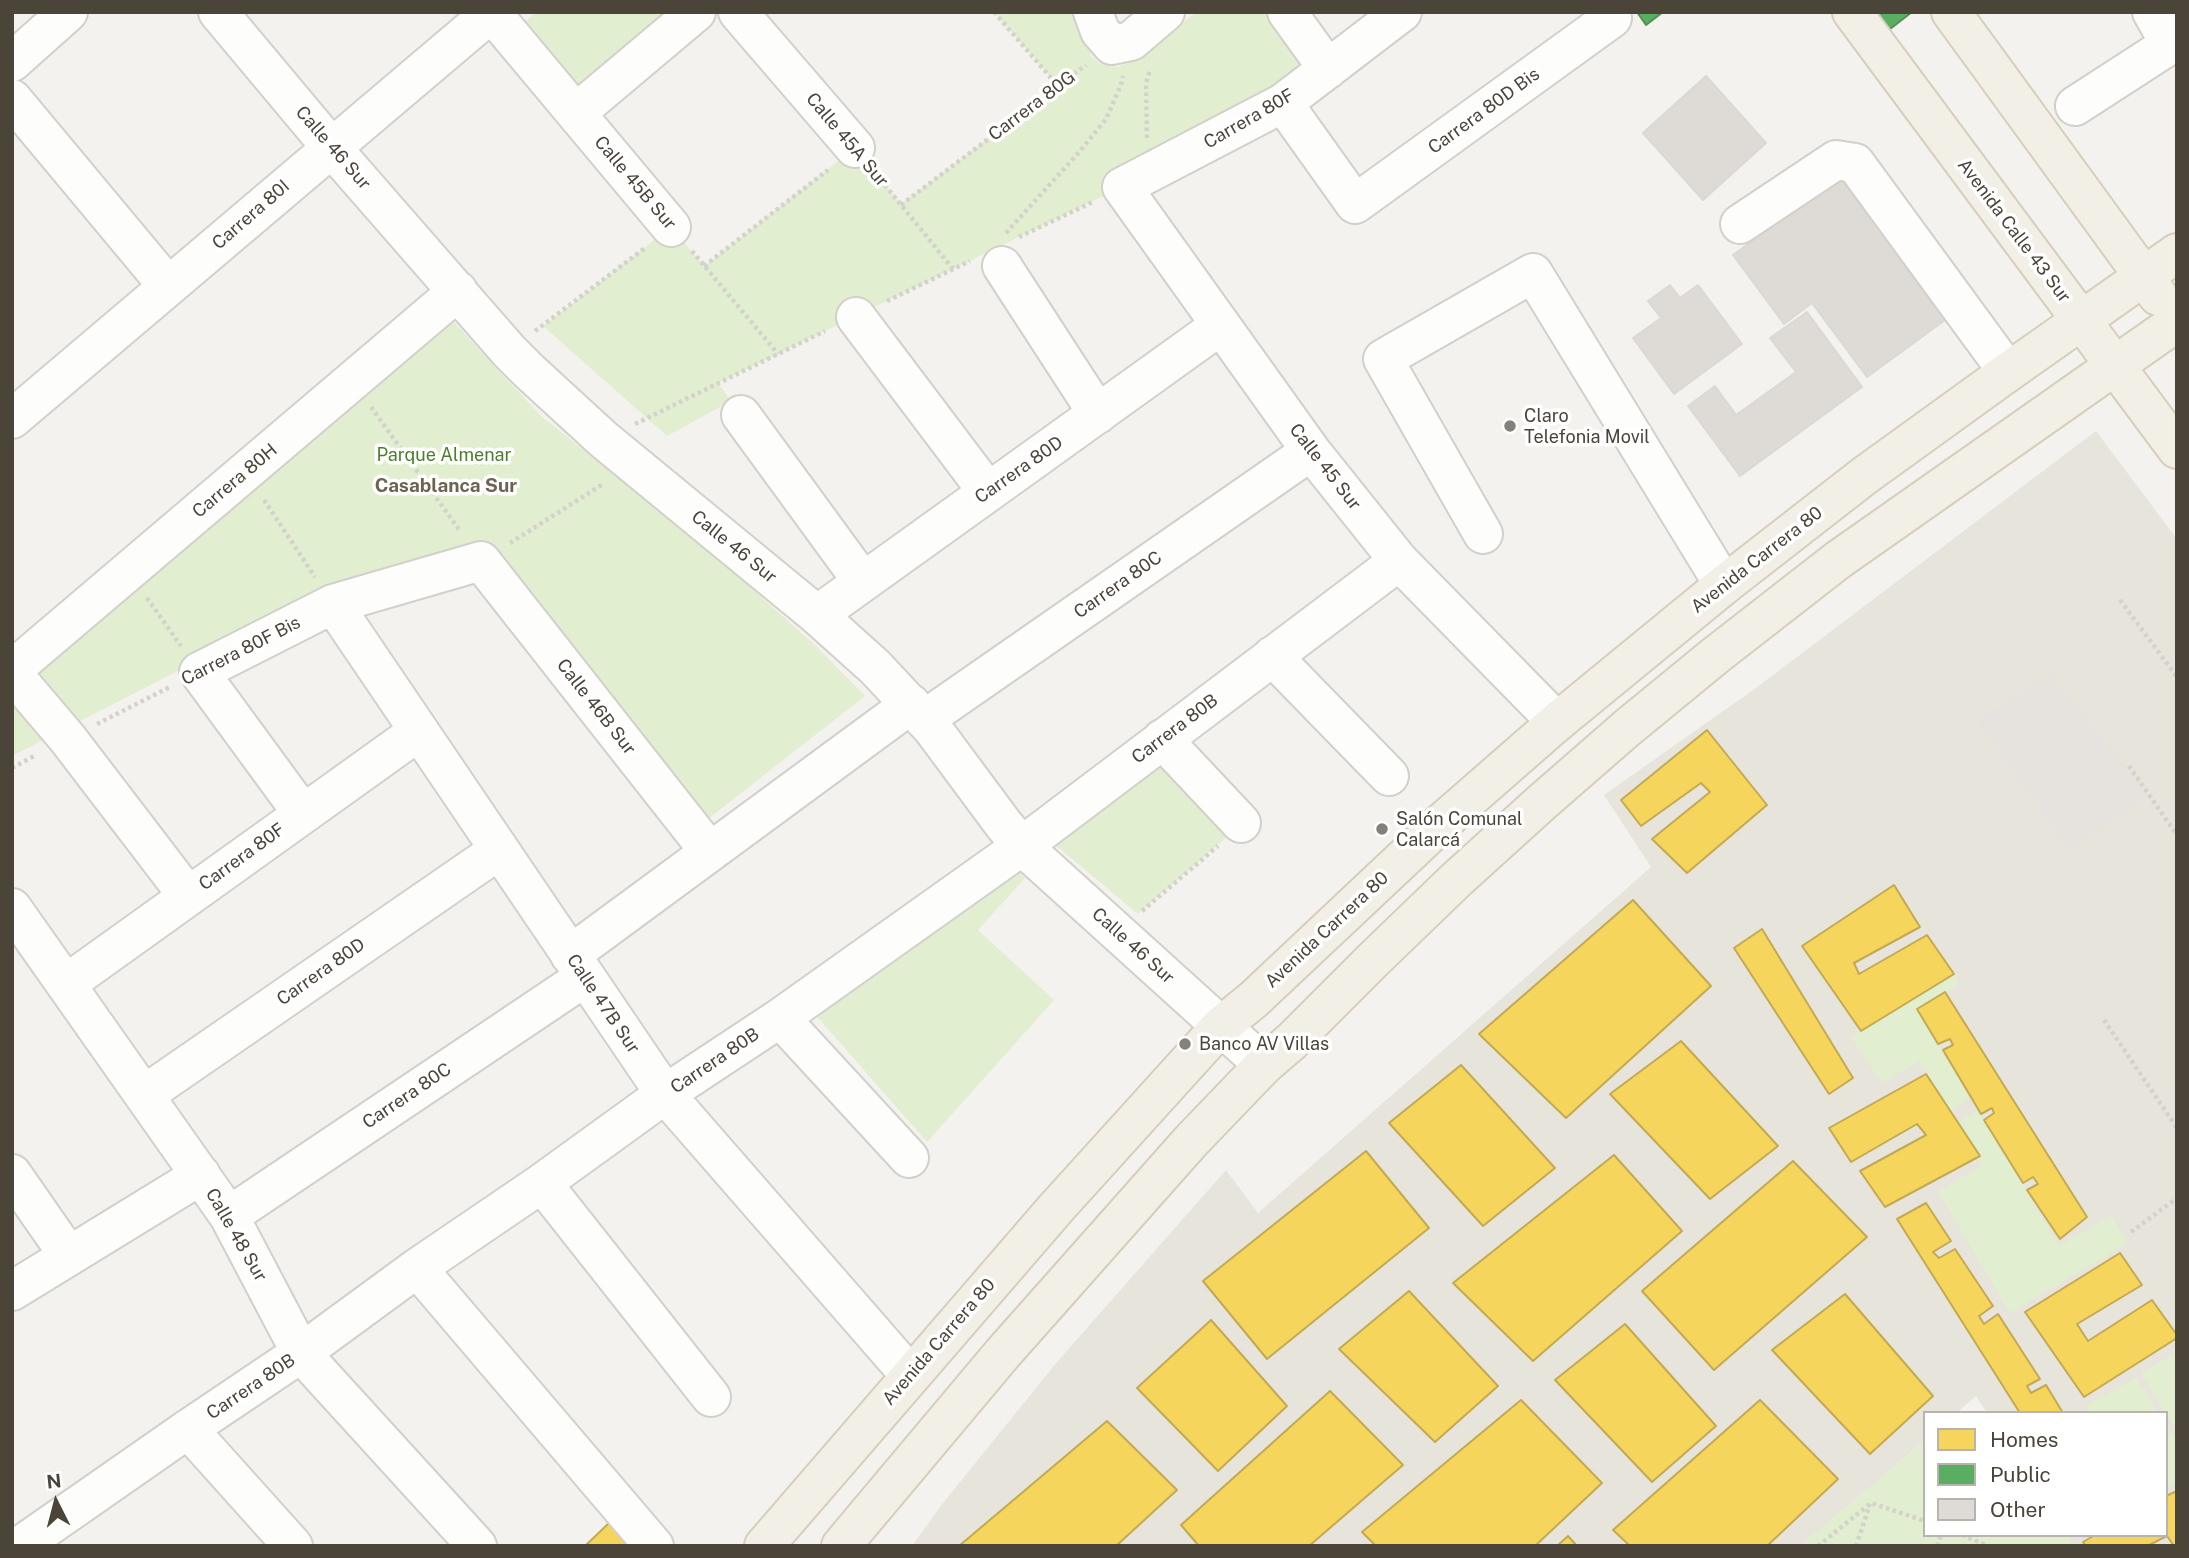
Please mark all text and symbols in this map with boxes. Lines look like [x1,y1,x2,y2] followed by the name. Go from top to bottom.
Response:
[1424,63,1544,159] street label: Carrera 80D Bis
[984,66,1080,146] street label: Carrera 80G
[1200,84,1298,154] street label: Carrera 80F
[801,88,893,192] street label: Calle 45A Sur
[291,102,375,194] street label: Calle 46 Sur
[590,132,680,234] street label: Calle 45B Sur
[1953,155,2075,307] street label: Avenida Calle 43 Sur
[208,176,294,254] street label: Carrera 80I
[1524,405,1650,448] place label: Claro Telefonia Movil
[1502,418,1518,434] marker: Claro Telefonia Movil
[1285,419,1365,515] street label: Calle 45 Sur
[971,432,1067,508] street label: Carrera 80D
[188,439,282,523] street label: Carrera 80H
[376,444,512,466] park label: Parque Almenar
[375,475,517,497] district label: Casablanca Sur
[1687,502,1827,618] street label: Avenida Carrera 80
[687,506,781,588] street label: Calle 46 Sur
[1070,547,1166,623] street label: Carrera 80C
[178,612,304,690] street label: Carrera 80F Bis
[552,655,640,759] street label: Calle 46B Sur
[1128,690,1222,768] street label: Carrera 80B
[1396,808,1522,850] place label: Salón Comunal Calarcá
[195,819,289,895] street label: Carrera 80F
[1374,821,1390,837] marker: Salón Comunal Calarcá
[1261,867,1393,993] street label: Avenida Carrera 80
[1087,903,1179,989] street label: Calle 46 Sur
[273,934,369,1010] street label: Carrera 80D
[562,950,644,1058] street label: Calle 47B Sur
[667,1024,763,1098] street label: Carrera 80B
[1199,1033,1329,1055] place label: Banco AV Villas
[1177,1036,1193,1052] marker: Banco AV Villas
[359,1058,455,1134] street label: Carrera 80C
[201,1185,271,1285] street label: Calle 48 Sur
[878,1274,1000,1410] street label: Avenida Carrera 80
[203,1350,299,1424] street label: Carrera 80B
[1923,1411,2168,1537] legend
[1990,1427,2058,1452] text: Homes
[1990,1462,2051,1487] text: Public
[21,1467,91,1537] north arrow
[45,1469,62,1493] text: N
[1990,1497,2046,1522] text: Other

